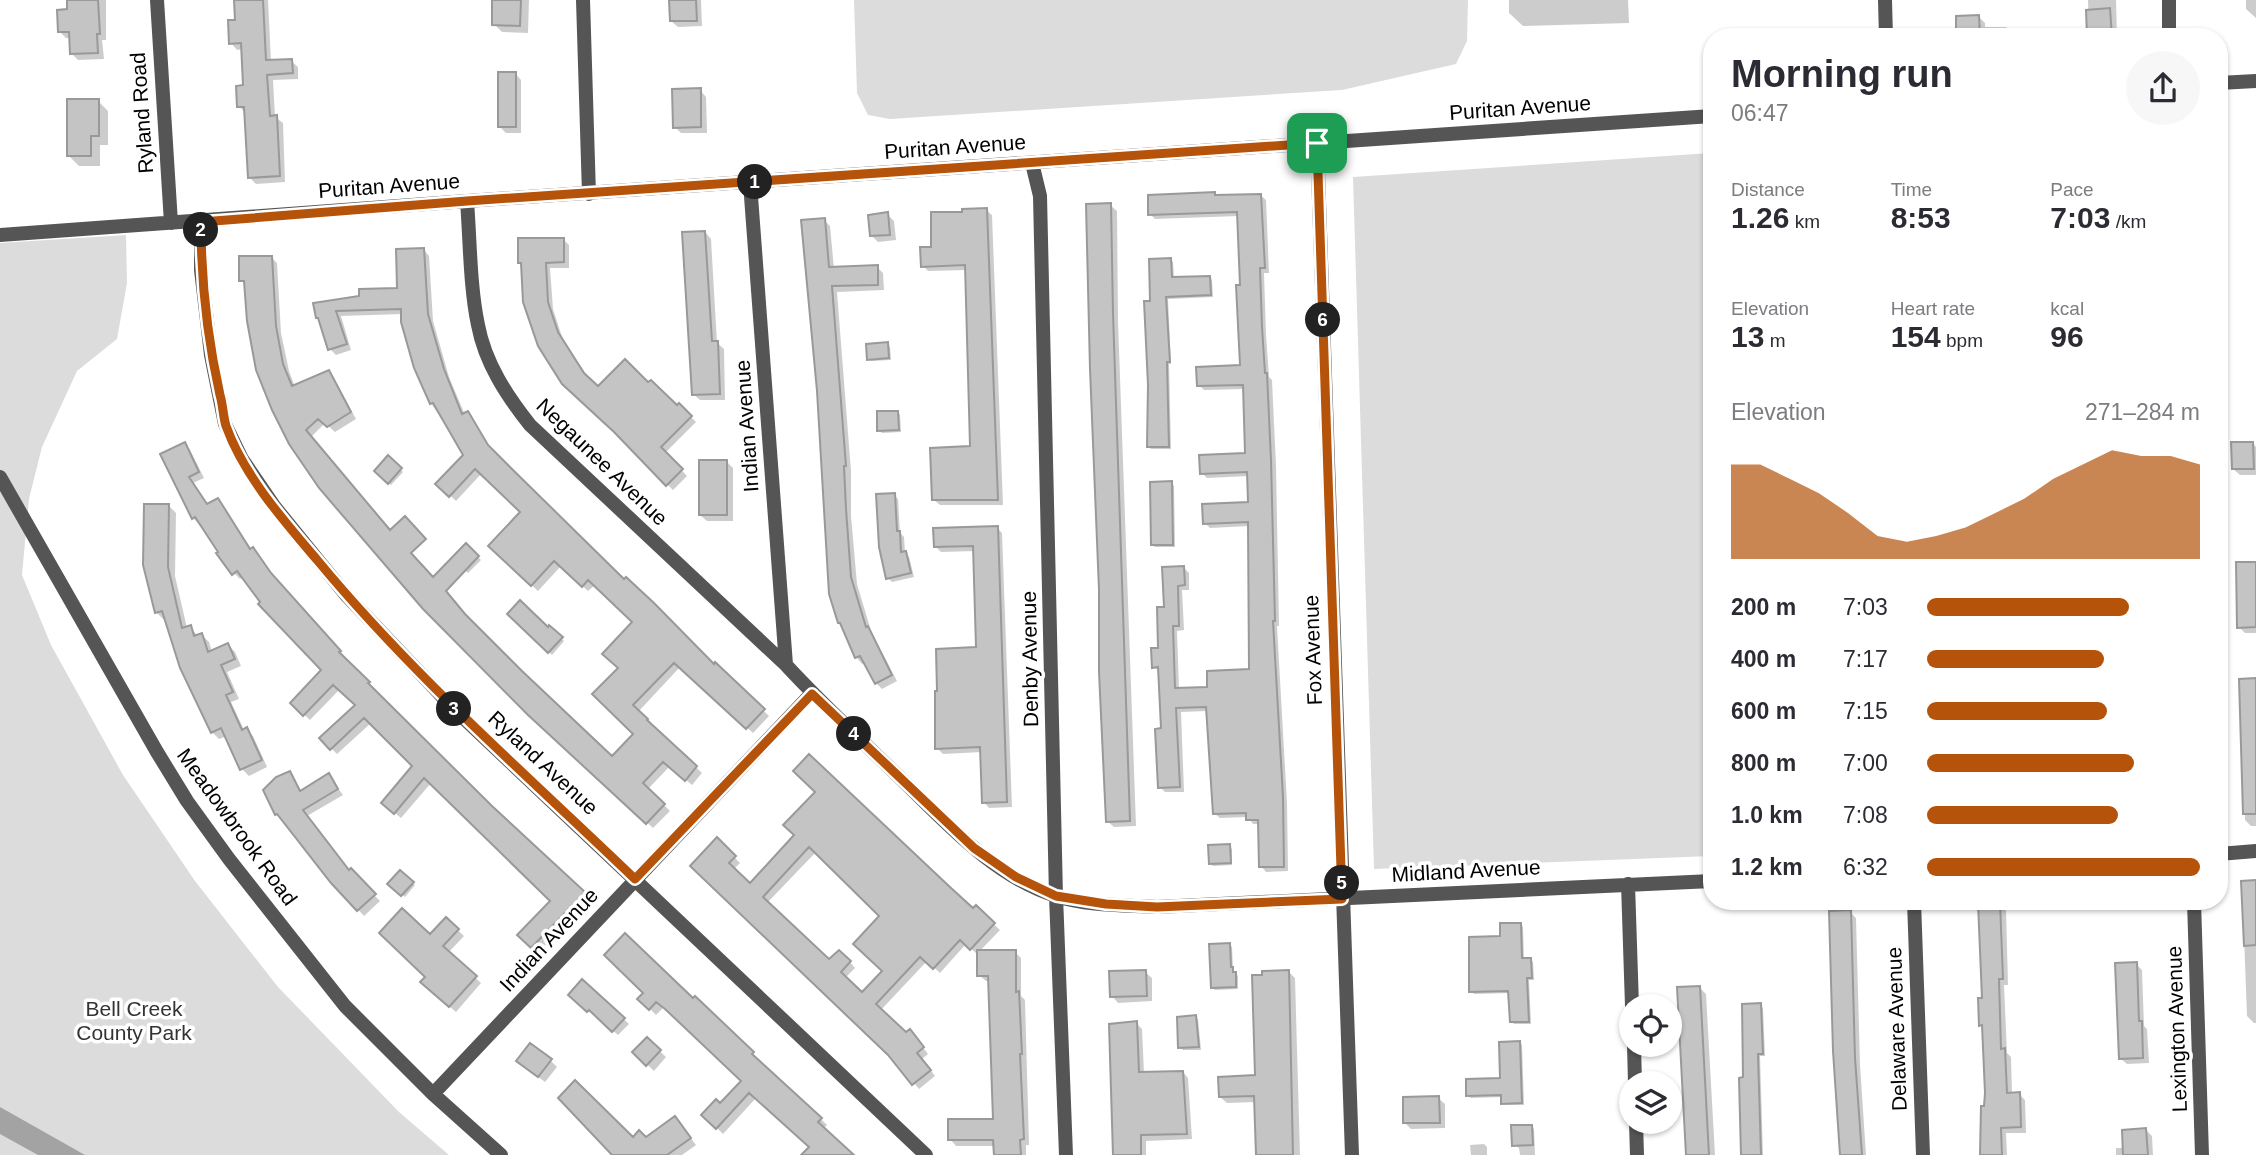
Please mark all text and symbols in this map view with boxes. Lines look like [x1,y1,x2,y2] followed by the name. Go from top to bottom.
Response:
[2126,51,2200,125] button: share
[126,52,157,174] street label: Ryland Road
[1731,53,1953,95] text: Morning run
[1448,91,1592,124] street label: Puritan Avenue
[1731,100,1789,126] text: 06:47
[1287,113,1347,173] pin
[1298,124,1336,162] icon: arrive
[883,130,1027,163] street label: Puritan Avenue
[738,164,772,200] pin: 1
[317,169,461,202] street label: Puritan Avenue
[749,171,760,192] text: 1
[1731,179,1805,200] text: Distance
[1891,179,1932,200] text: Time
[2050,179,2094,200] text: Pace
[1731,201,1789,234] text: 1.26
[1891,201,1951,234] text: 8:53
[2050,201,2110,234] text: 7:03
[1789,211,1820,232] text: km
[2110,211,2146,232] text: /km
[184,212,218,247] pin: 2
[195,219,206,240] text: 2
[1731,298,1809,319] text: Elevation
[1891,298,1975,319] text: Heart rate
[2050,298,2084,319] text: kcal
[1306,302,1340,338] pin: 6
[1317,309,1328,330] text: 6
[1731,320,1764,353] text: 13
[1891,320,1941,353] text: 154
[2050,320,2084,353] text: 96
[1764,330,1785,351] text: m
[1941,330,1983,351] text: bpm
[730,359,763,493] street label: Indian Avenue
[532,393,672,530] street label: Negaunee Avenue
[1731,399,1826,425] text: Elevation
[2085,399,2200,425] text: 271–284 m
[1017,591,1042,727] street label: Denby Avenue
[1299,594,1326,706] street label: Fox Avenue
[1731,594,1796,620] text: 200 m
[1843,594,1888,620] text: 7:03
[1731,646,1796,672] text: 400 m
[1843,646,1888,672] text: 7:17
[436,692,472,726] pin: 3
[448,698,459,719] text: 3
[1731,698,1796,724] text: 600 m
[1843,698,1888,724] text: 7:15
[484,706,603,819] street label: Ryland Avenue
[836,716,872,752] pin: 4
[848,723,859,744] text: 4
[173,744,302,909] street label: Meadowbrook Road
[1731,750,1796,776] text: 800 m
[1843,750,1888,776] text: 7:00
[1731,802,1803,828] text: 1.0 km
[1843,802,1888,828] text: 7:08
[1731,854,1803,880] text: 1.2 km
[1843,854,1888,880] text: 6:32
[1391,855,1541,886] street label: Midland Avenue
[1324,866,1360,900] pin: 5
[1336,872,1347,893] text: 5
[495,883,602,996] street label: Indian Avenue
[2162,945,2191,1113] street label: Lexington Avenue
[1882,947,1911,1111] street label: Delaware Avenue
[1619,994,1682,1134] map controls
[1619,994,1682,1057] button: locate
[76,997,192,1044] park label: Bell Creek County Park
[1619,1071,1682,1134] button: layers

